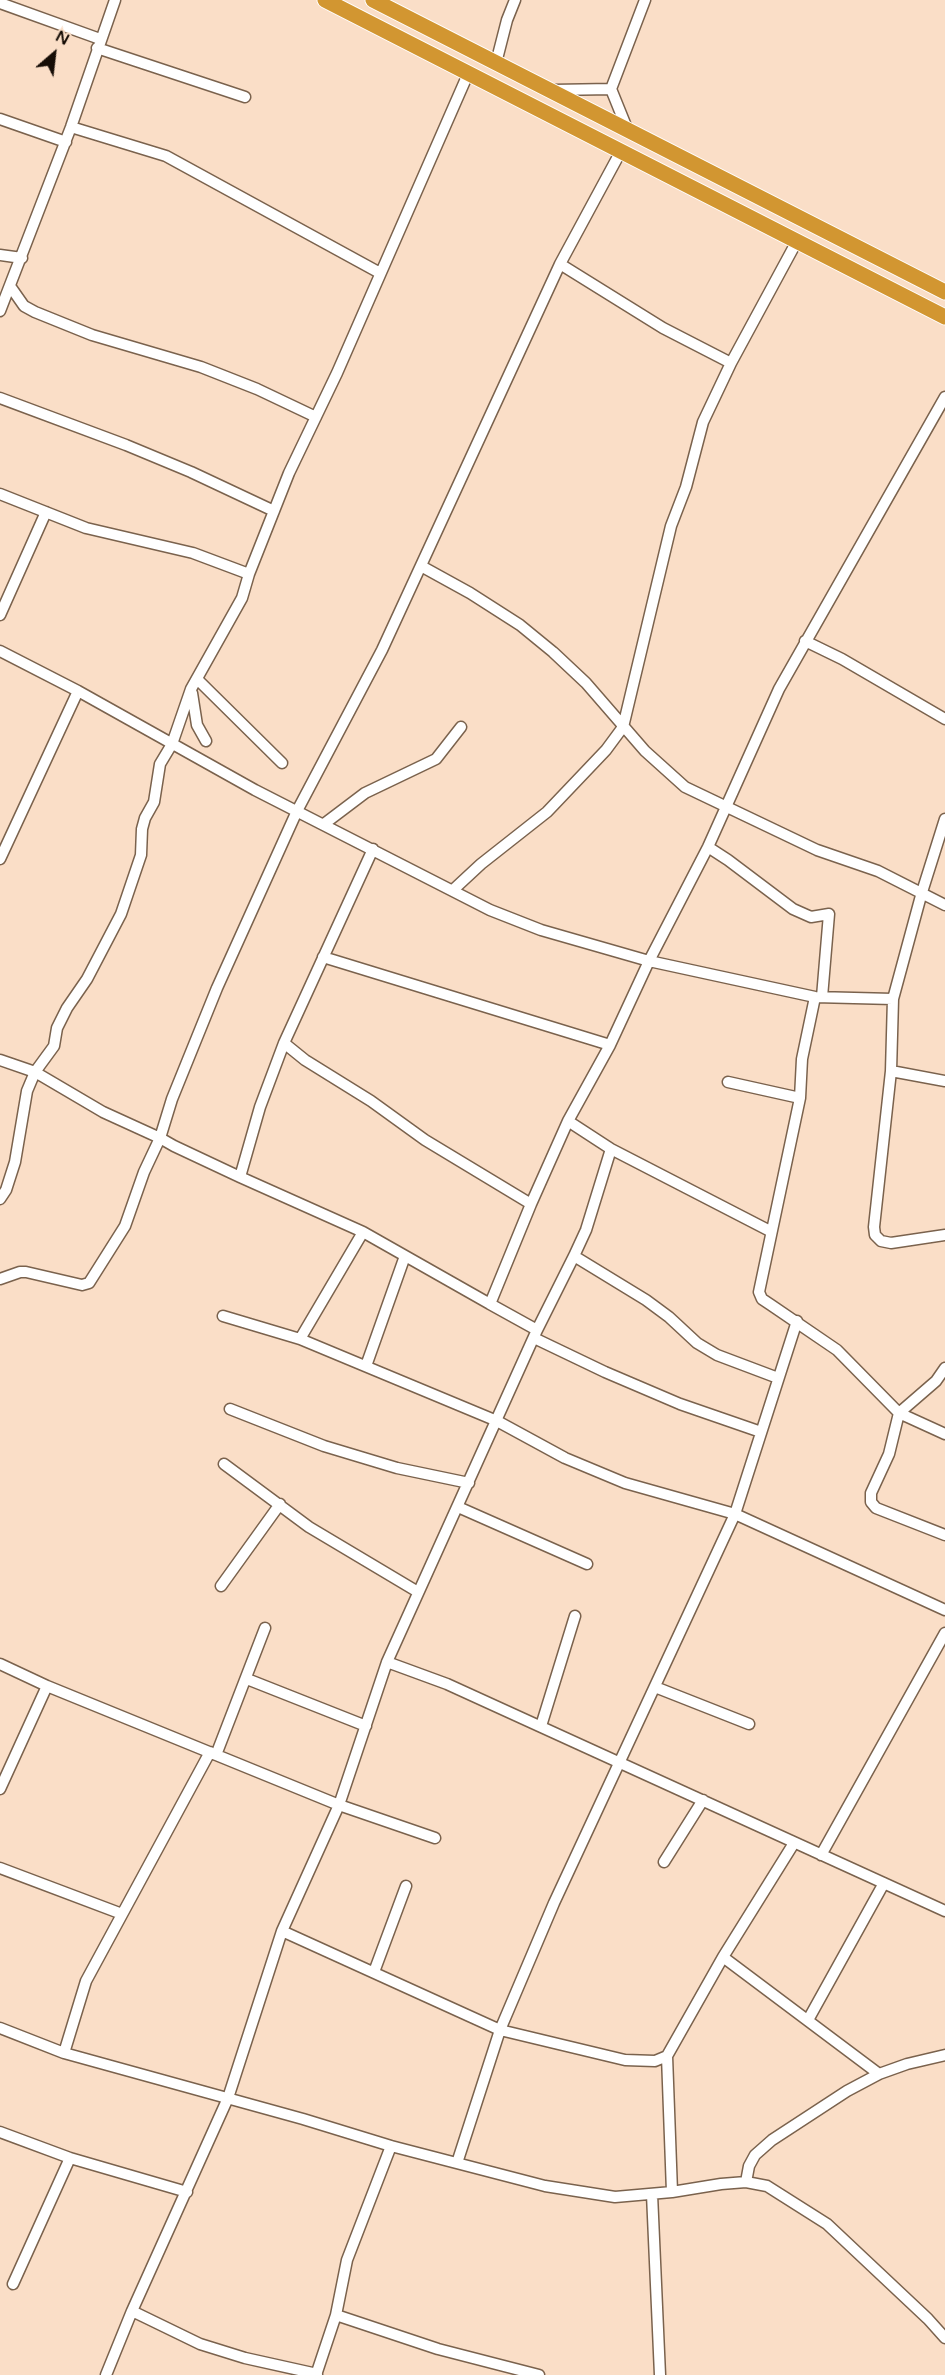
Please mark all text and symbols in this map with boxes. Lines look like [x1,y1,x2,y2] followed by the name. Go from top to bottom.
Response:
[24,24,84,84] north arrow
[52,26,73,50] text: N

